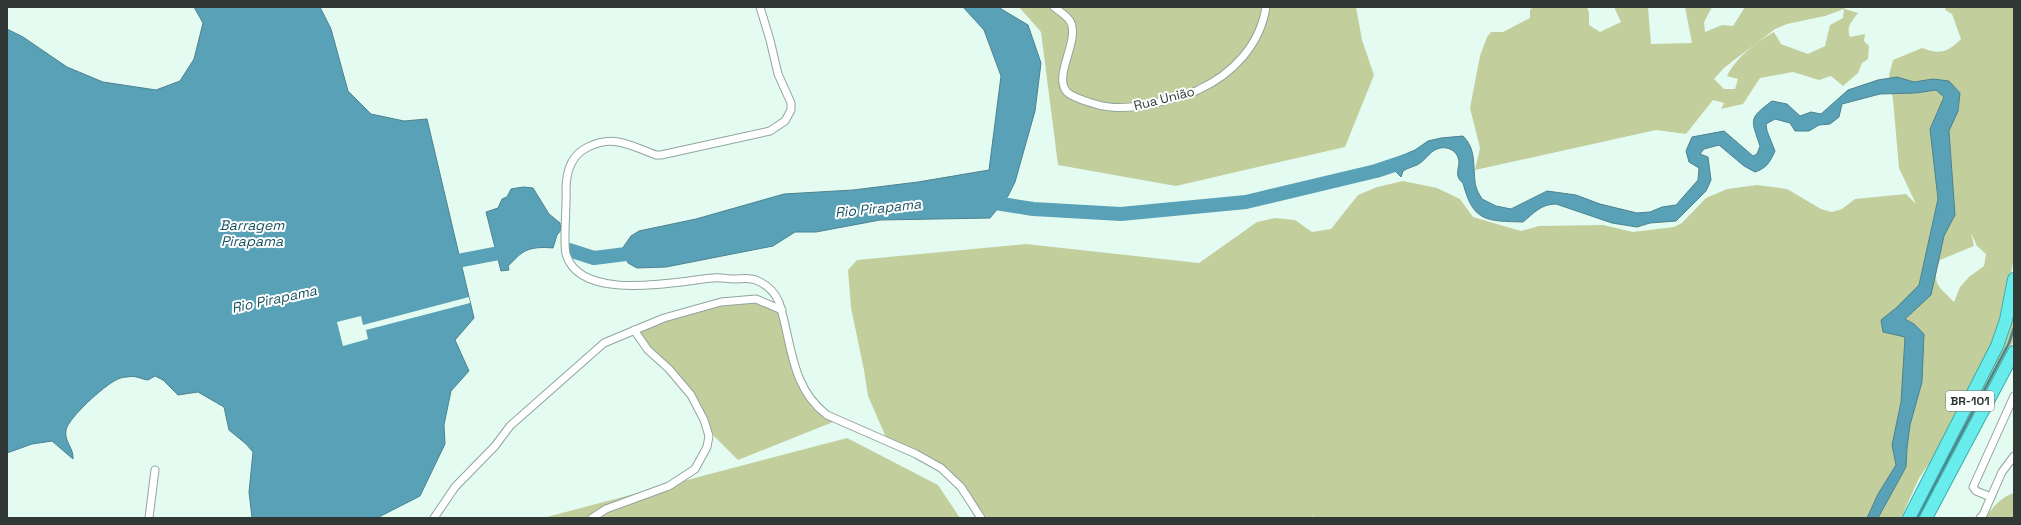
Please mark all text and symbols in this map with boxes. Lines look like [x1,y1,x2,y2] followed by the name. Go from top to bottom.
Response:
[1132,83,1196,114] street label: Rua União
[834,194,923,221] water label: Rio Pirapama
[220,216,285,250] water label: Barragem Pirapama
[230,281,319,317] water label: Rio Pirapama
[1946,391,1994,411] road number: BR-101

